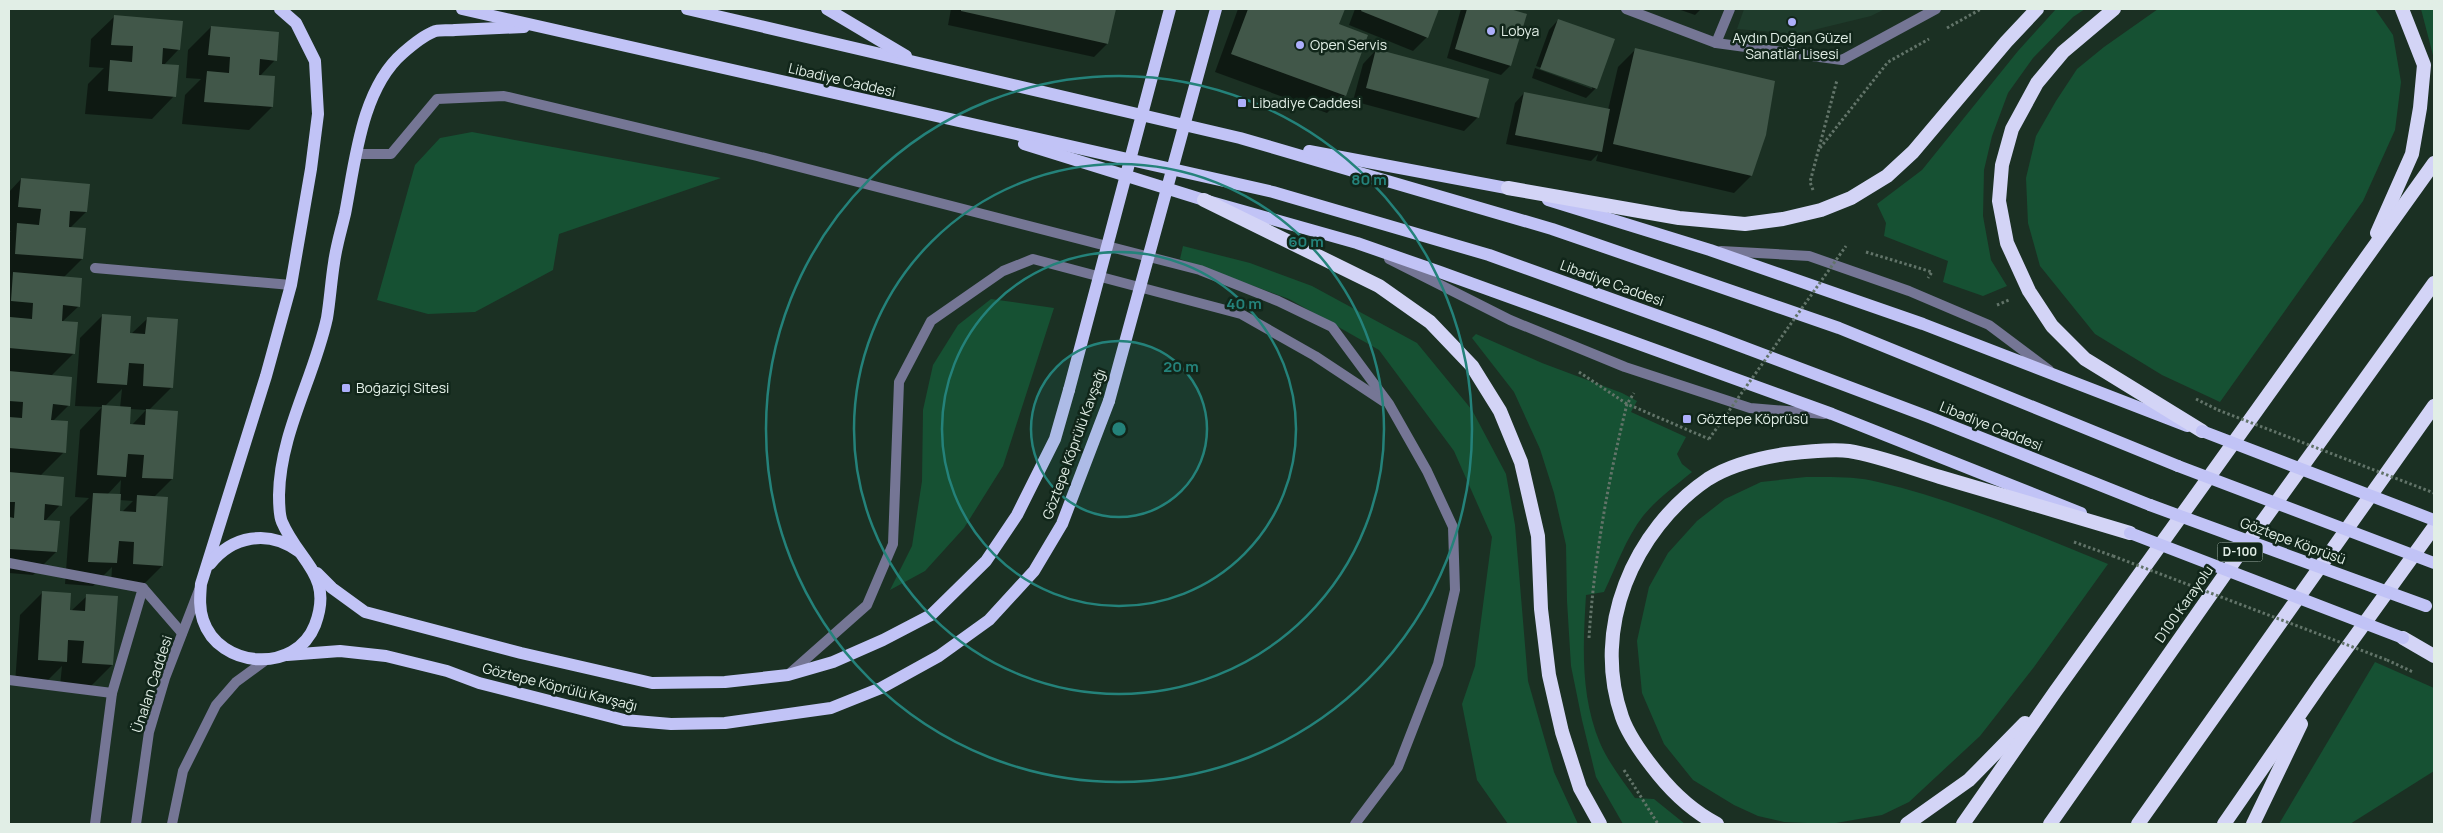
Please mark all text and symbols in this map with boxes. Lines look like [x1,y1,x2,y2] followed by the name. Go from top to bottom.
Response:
[1786,16,1798,28] marker: Aydın Doğan Güzel Sanatlar Lisesi
[1501,21,1539,40] place label: Lobya
[1485,25,1497,37] marker: Lobya
[1732,28,1852,63] place label: Aydın Doğan Güzel Sanatlar Lisesi
[1310,35,1387,54] place label: Open Servis
[1294,39,1306,51] marker: Open Servis
[787,58,898,101] street label: Libadiye Caddesi
[1252,93,1361,112] place label: Libadiye Caddesi
[1236,97,1248,109] marker: Libadiye Caddesi
[1351,169,1387,190] text: 80 m
[1288,231,1324,252] text: 60 m
[1558,255,1667,310] street label: Libadiye Caddesi
[1226,293,1262,314] text: 40 m
[1163,356,1199,377] text: 20 m
[1037,366,1110,522] street label: Göztepe Köprülü Kavşağı
[356,378,449,397] place label: Boğaziçi Sitesi
[340,382,352,394] marker: Boğaziçi Sitesi
[1937,396,2045,455] street label: Libadiye Caddesi
[1697,409,1808,428] place label: Göztepe Köprüsü
[1681,413,1693,425] marker: Göztepe Köprüsü
[1110,420,1128,438] centre of rings
[2238,513,2349,568] street label: Göztepe Köprüsü
[2218,542,2262,562] road number: D-100
[2150,561,2217,646] street label: D100 Karayolu
[127,633,176,735] street label: Ünalan Caddesi
[481,658,640,715] street label: Göztepe Köprülü Kavşağı

